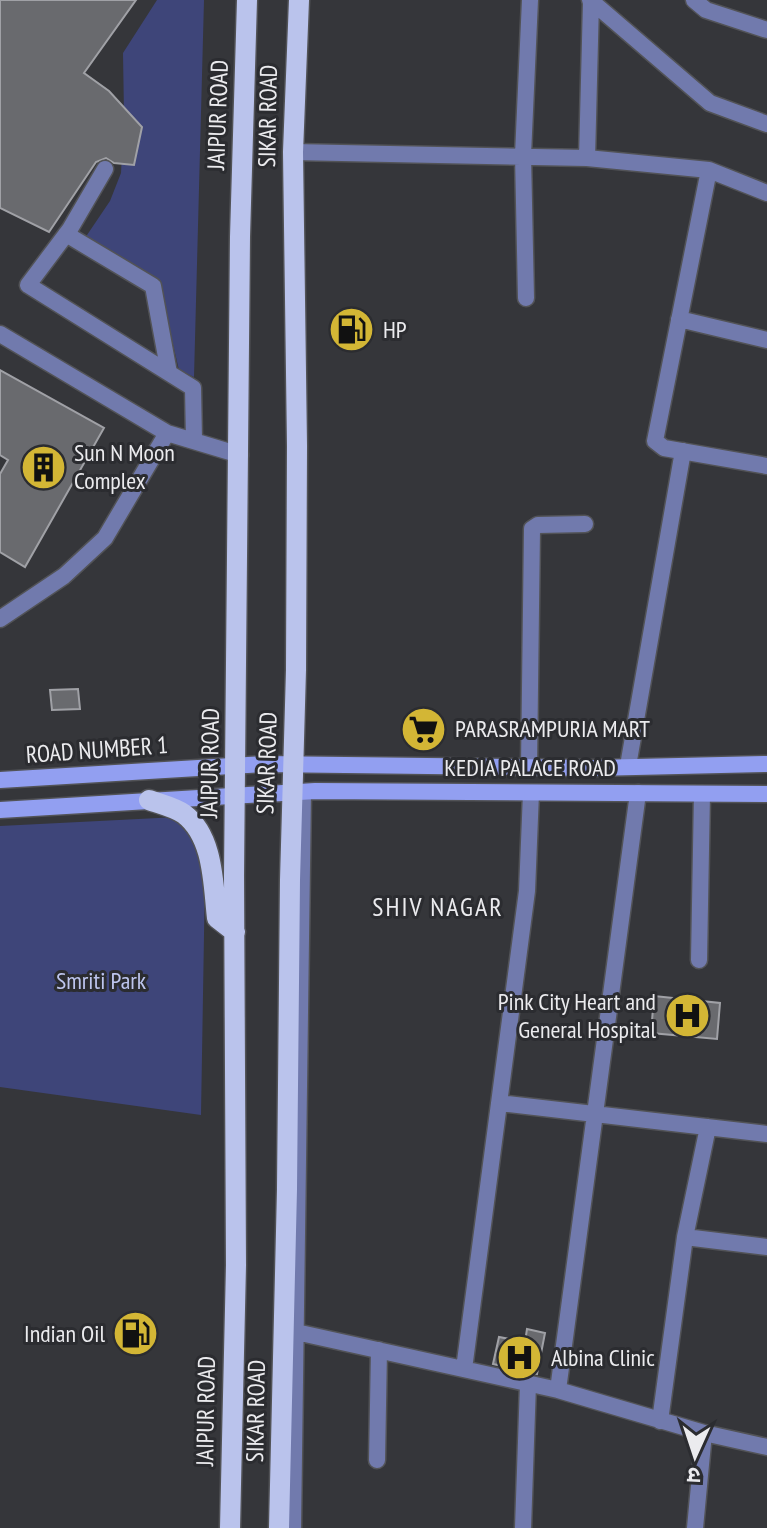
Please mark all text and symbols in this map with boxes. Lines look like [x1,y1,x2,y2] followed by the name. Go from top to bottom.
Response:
[200,59,235,172] street label: JAIPUR ROAD
[251,64,284,168] street label: SIKAR ROAD
[328,306,376,354] fuel station icon: HP
[383,314,407,345] place label: HP
[74,437,175,496] place label: Sun N Moon Complex
[19,443,67,491] building icon: Sun N Moon Complex
[400,705,448,753] supermarket icon: PARASRAMPURIA MART
[193,708,226,819] street label: JAIPUR ROAD
[249,711,284,815] street label: SIKAR ROAD
[455,713,650,744] place label: PARASRAMPURIA MART
[25,729,169,770] street label: ROAD NUMBER 1
[444,752,616,783] street label: KEDIA PALACE ROAD
[372,890,504,923] district label: SHIV NAGAR
[56,965,147,996] park label: Smriti Park
[498,986,656,1045] place label: Pink City Heart and General Hospital
[663,992,711,1040] hospital icon: Pink City Heart and General Hospital
[112,1310,160,1358] fuel station icon: Indian Oil
[24,1318,105,1349] place label: Indian Oil
[496,1334,544,1382] hospital icon: Albina Clinic
[551,1342,655,1373] place label: Albina Clinic
[189,1356,222,1467] street label: JAIPUR ROAD
[239,1359,272,1463] street label: SIKAR ROAD
[655,1416,735,1496] north arrow
[686,1462,701,1490] text: उ

